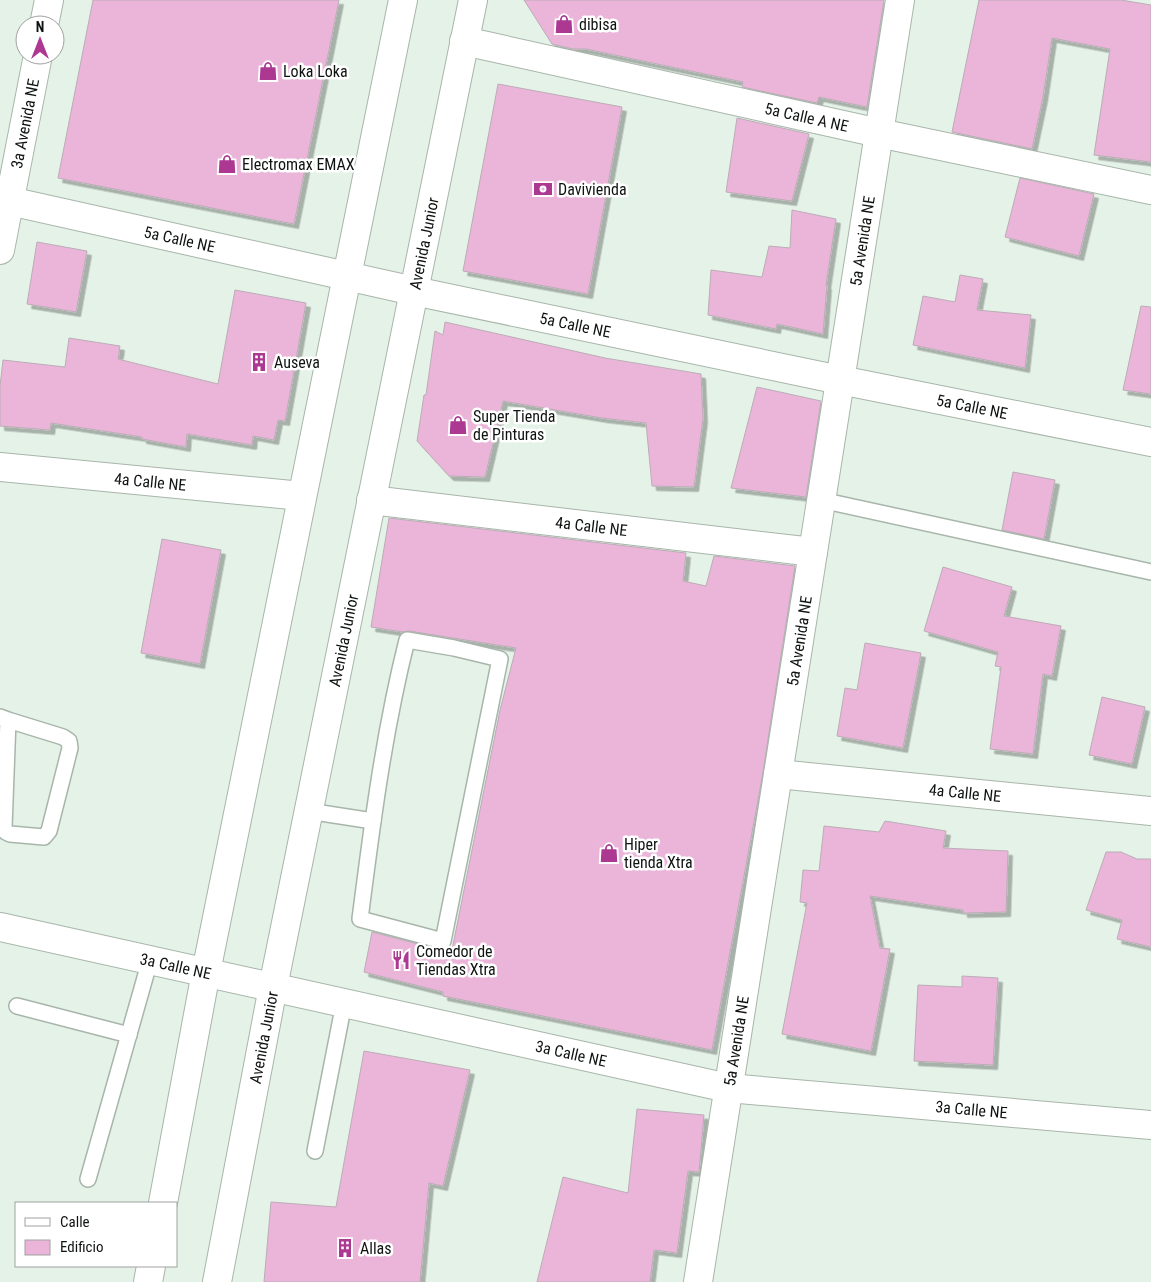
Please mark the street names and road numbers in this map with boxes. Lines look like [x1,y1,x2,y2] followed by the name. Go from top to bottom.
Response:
[7,77,43,170] street label: 3a Avenida NE
[763,98,850,135] street label: 5a Calle A NE
[846,194,879,287] street label: 5a Avenida NE
[405,196,442,291] street label: Avenida Junior
[142,222,217,256] street label: 5a Calle NE
[538,308,613,341] street label: 5a Calle NE
[935,390,1010,423] street label: 5a Calle NE
[113,469,187,494] street label: 4a Calle NE
[554,512,629,540] street label: 4a Calle NE
[325,592,362,688] street label: Avenida Junior
[783,594,815,687] street label: 5a Avenida NE
[928,780,1002,806] street label: 4a Calle NE
[138,949,213,983] street label: 3a Calle NE
[245,989,282,1085] street label: Avenida Junior
[720,995,752,1087] street label: 5a Avenida NE
[534,1036,609,1070] street label: 3a Calle NE
[935,1097,1008,1122] street label: 3a Calle NE

